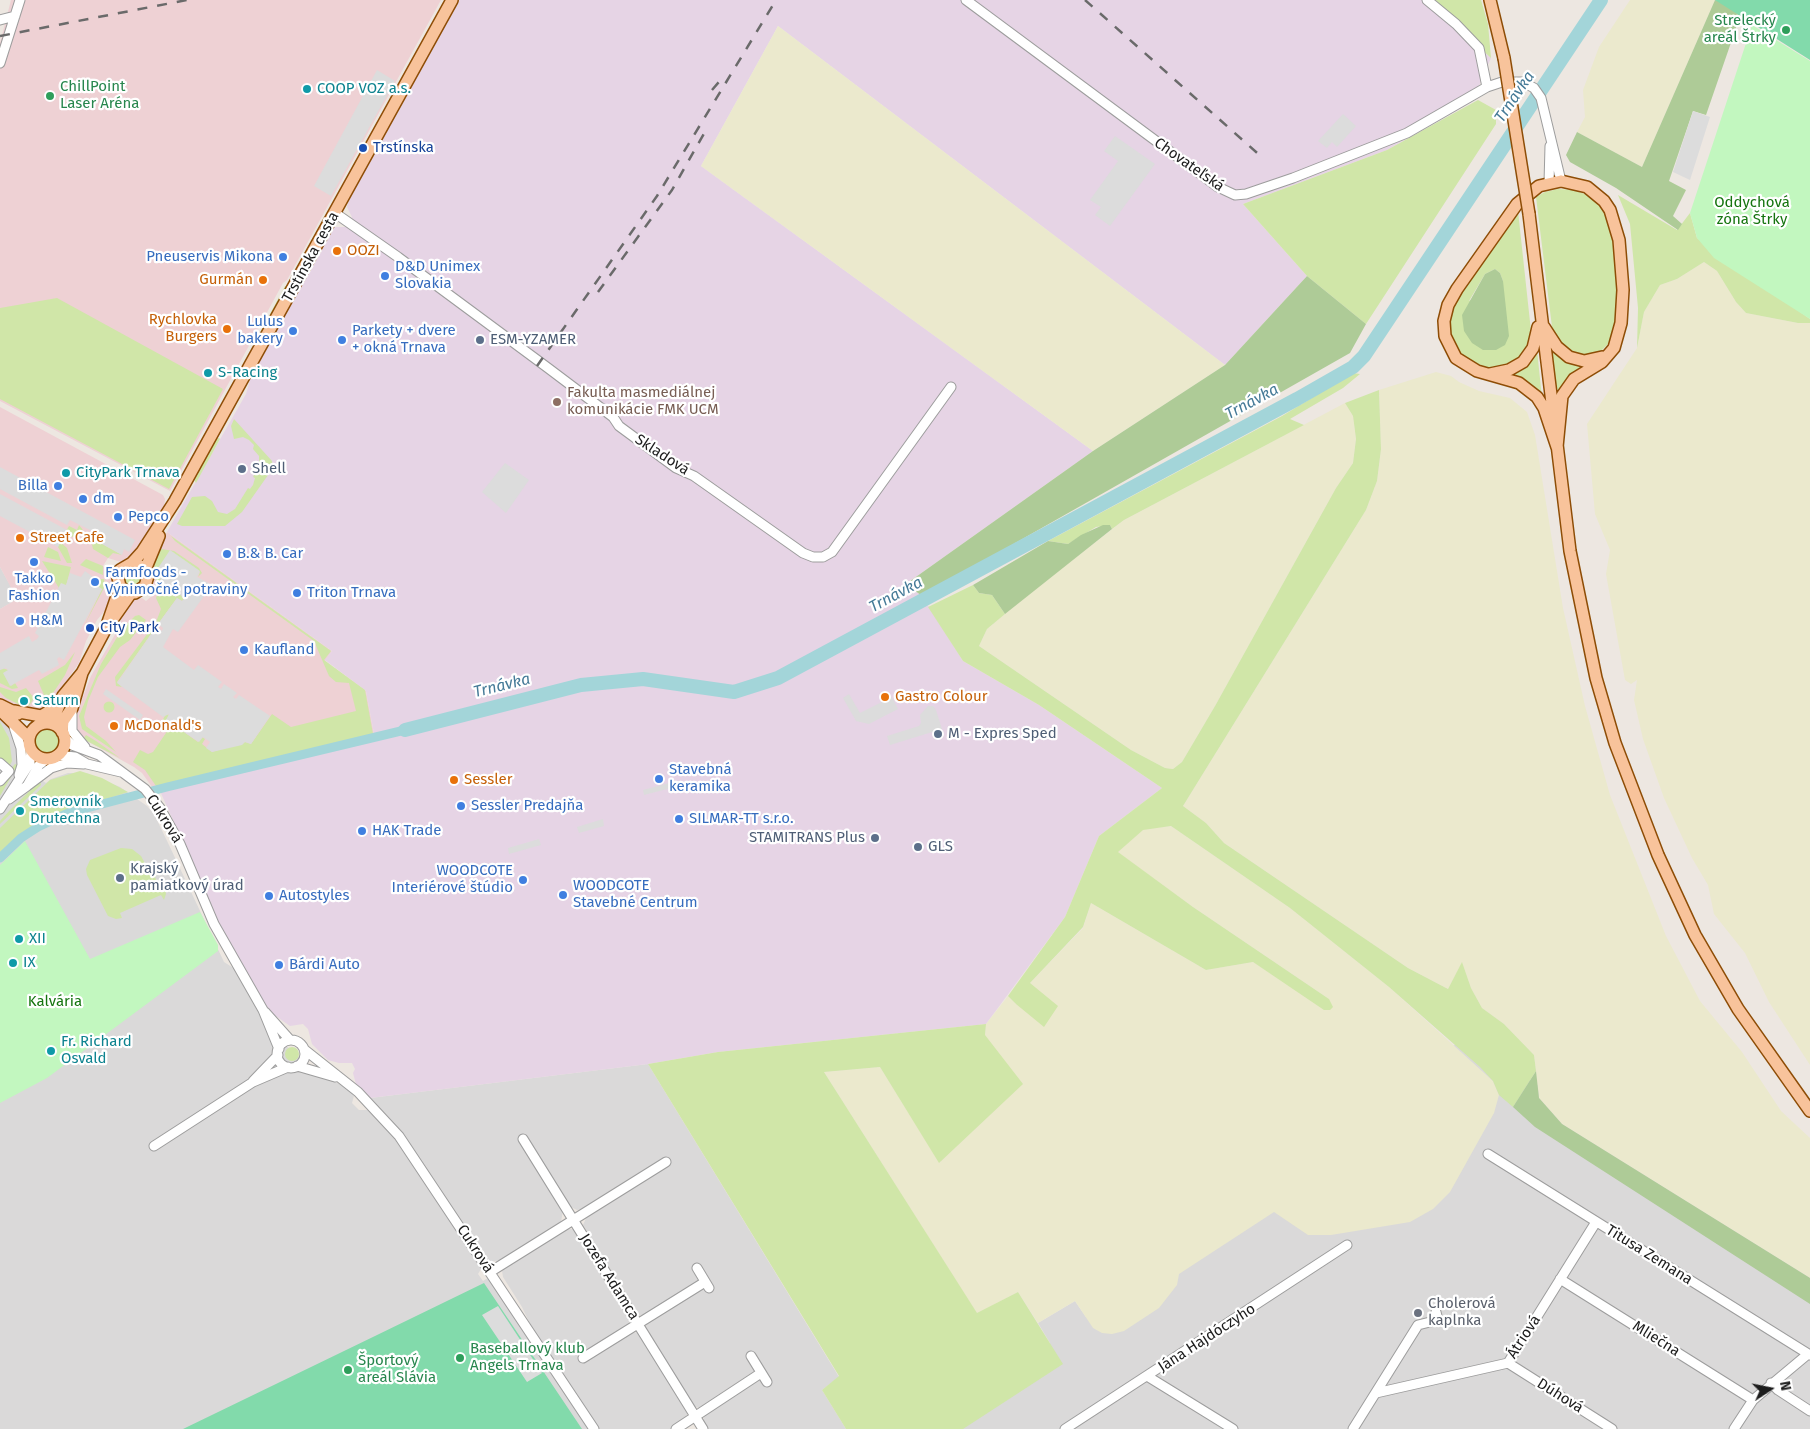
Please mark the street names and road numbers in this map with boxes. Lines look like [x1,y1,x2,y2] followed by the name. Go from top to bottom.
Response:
[1150,134,1228,196] street label: Chovateľská
[279,209,343,305] street label: Trstínska cesta
[631,431,693,479] street label: Skladová
[142,791,186,847] street label: Cukrová
[453,1221,497,1277] street label: Cukrová
[1602,1221,1696,1289] street label: Titusa Zemana
[575,1230,643,1324] street label: Jozefa Adamca
[1155,1300,1259,1376] street label: Jána Hajdóczyho
[1503,1312,1545,1362] street label: Átriová
[1629,1317,1683,1361] street label: Mliečna
[1534,1375,1586,1417] street label: Dúhová

